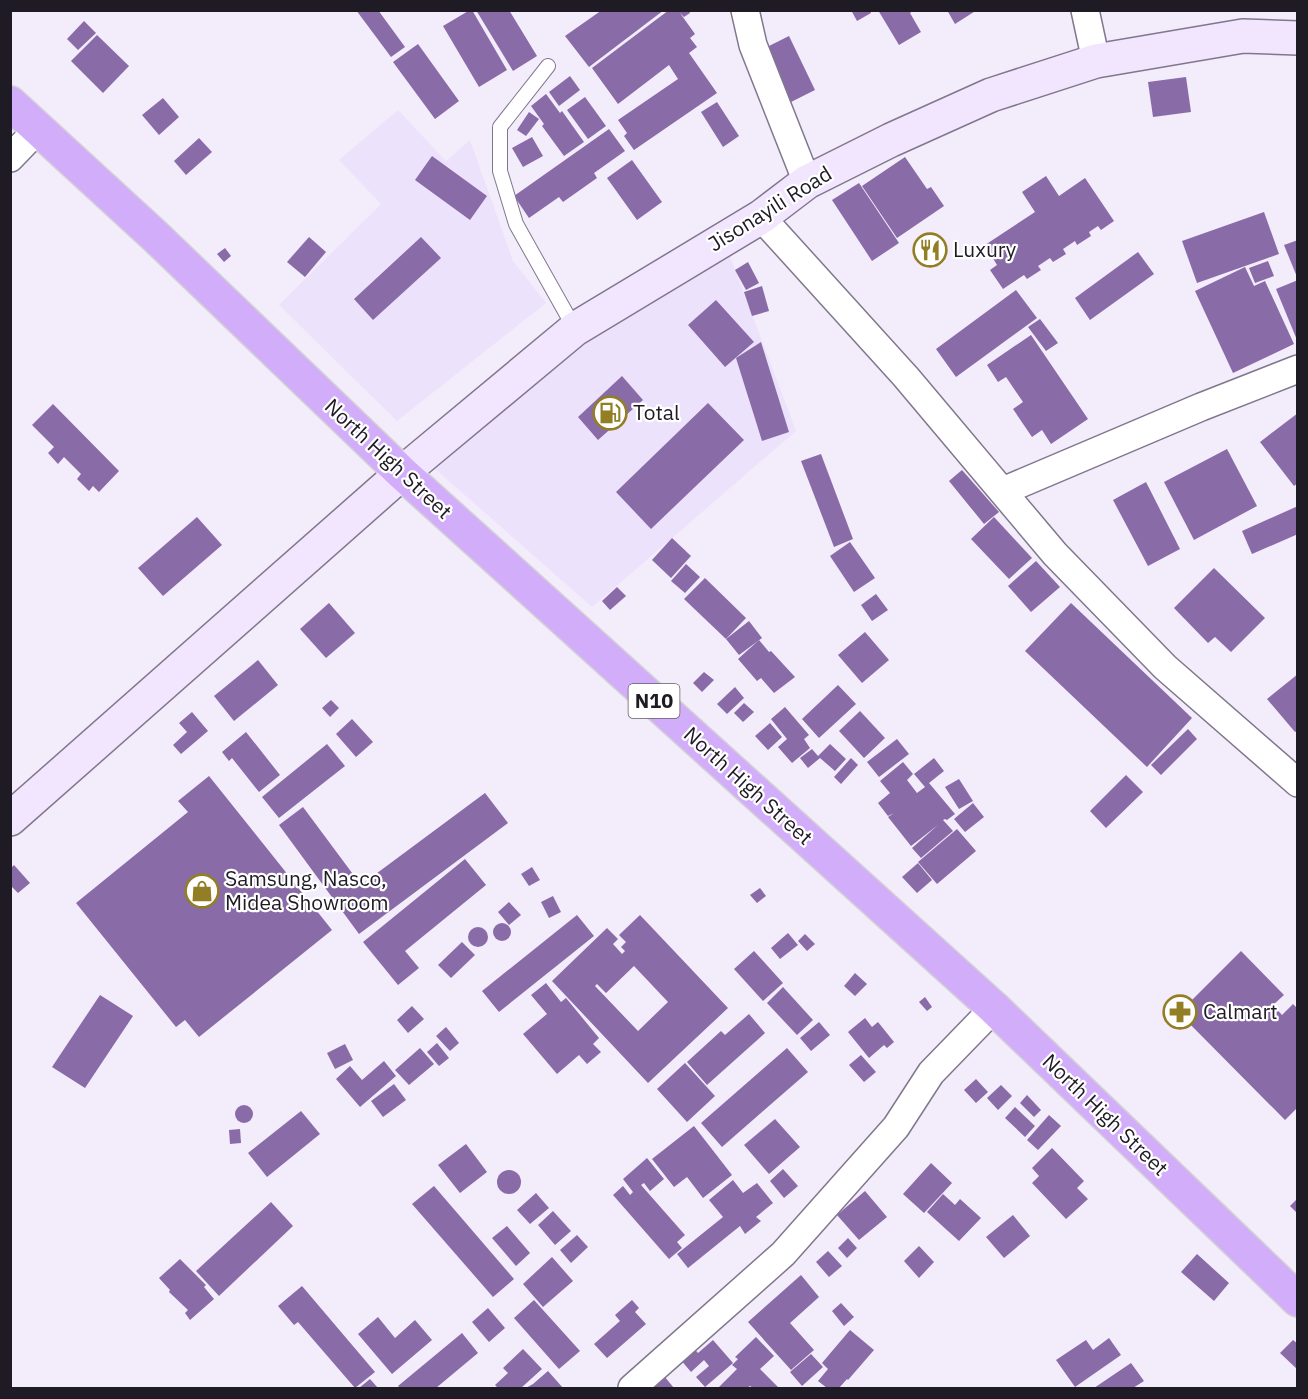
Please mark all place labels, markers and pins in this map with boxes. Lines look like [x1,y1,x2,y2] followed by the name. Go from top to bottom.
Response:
[912,232,948,268] restaurant icon: Luxury
[953,235,1017,263] place label: Luxury
[592,395,628,431] fuel station icon: Total
[633,398,680,426] place label: Total
[225,864,389,916] place label: Samsung, Nasco, Midea Showroom
[184,873,220,909] shop icon: Samsung, Nasco, Midea Showroom
[1162,994,1198,1030] pharmacy icon: Calmart
[1203,997,1278,1025] place label: Calmart

